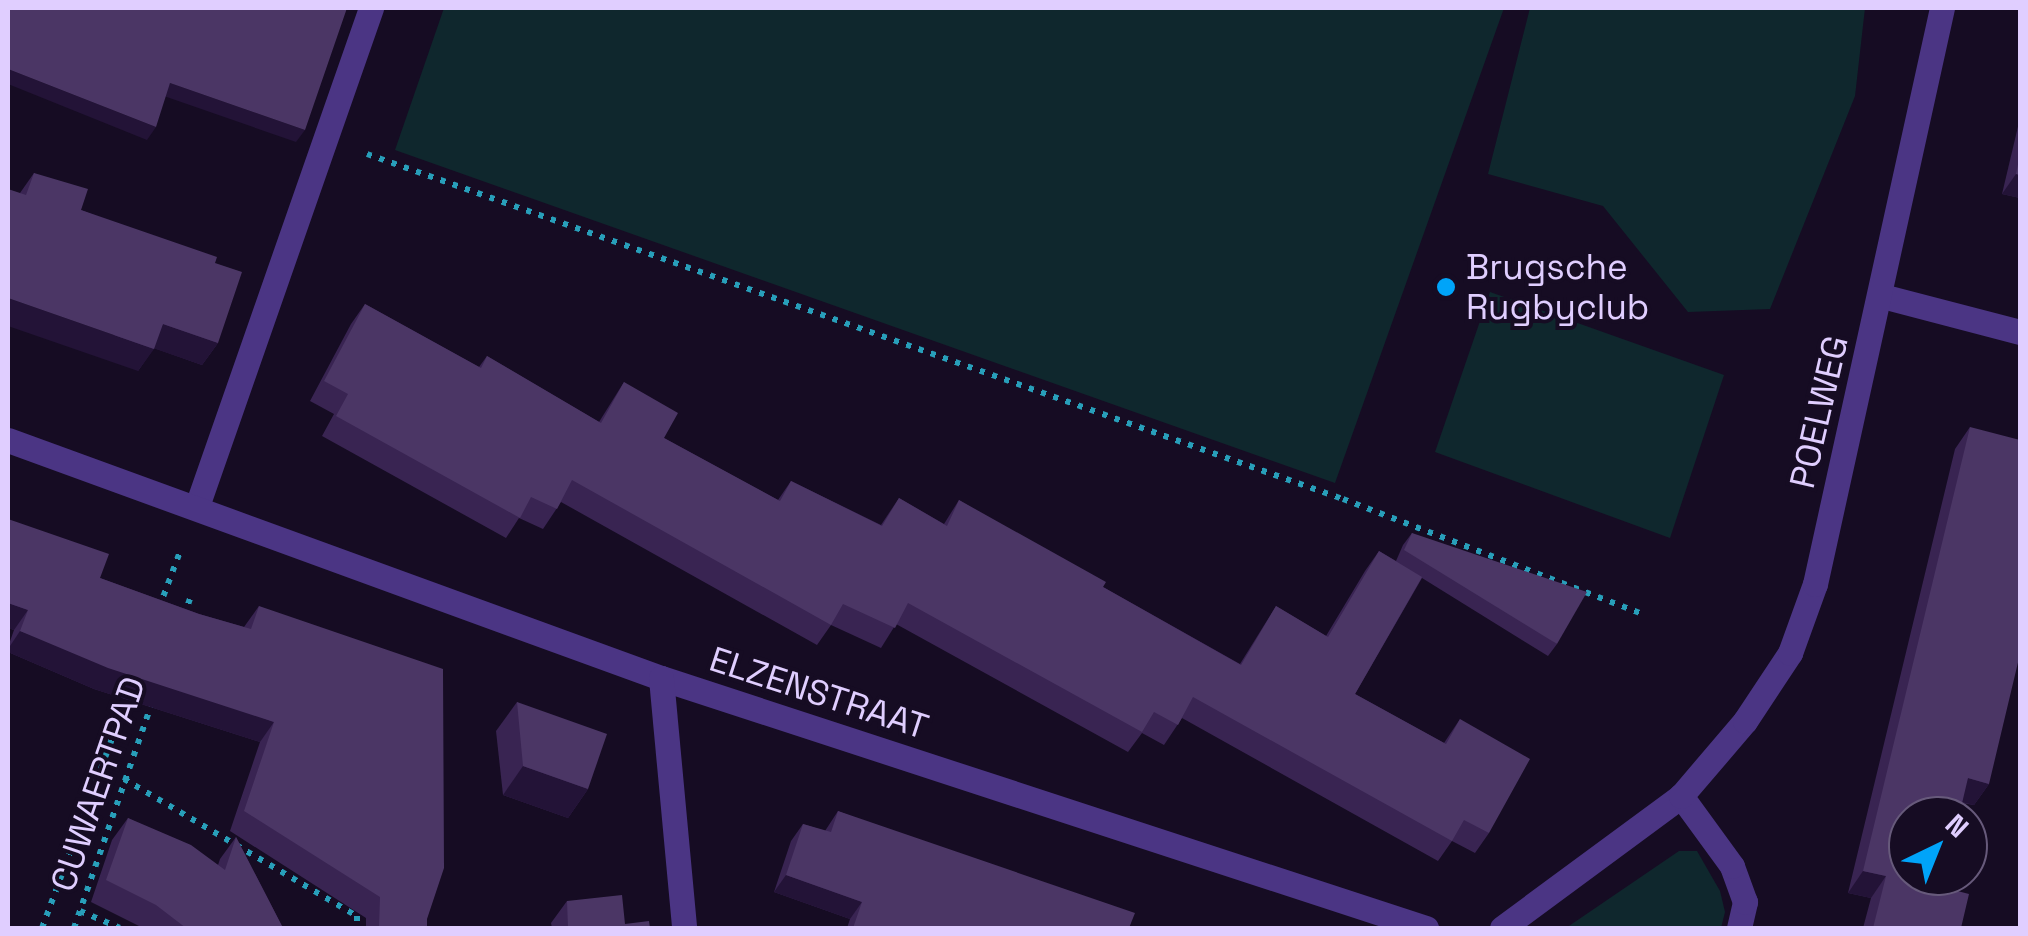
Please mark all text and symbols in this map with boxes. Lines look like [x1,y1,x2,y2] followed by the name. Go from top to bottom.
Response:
[1466,246,1649,328] place label: Brugsche Rugbyclub
[1435,276,1457,298] marker: Brugsche Rugbyclub
[1781,332,1857,492] street label: POELWEG
[705,638,933,748] street label: ELZENSTRAAT
[42,671,154,897] street label: CUWAERTPAD
[1888,796,1988,896] north arrow
[1938,806,1976,845] text: N

